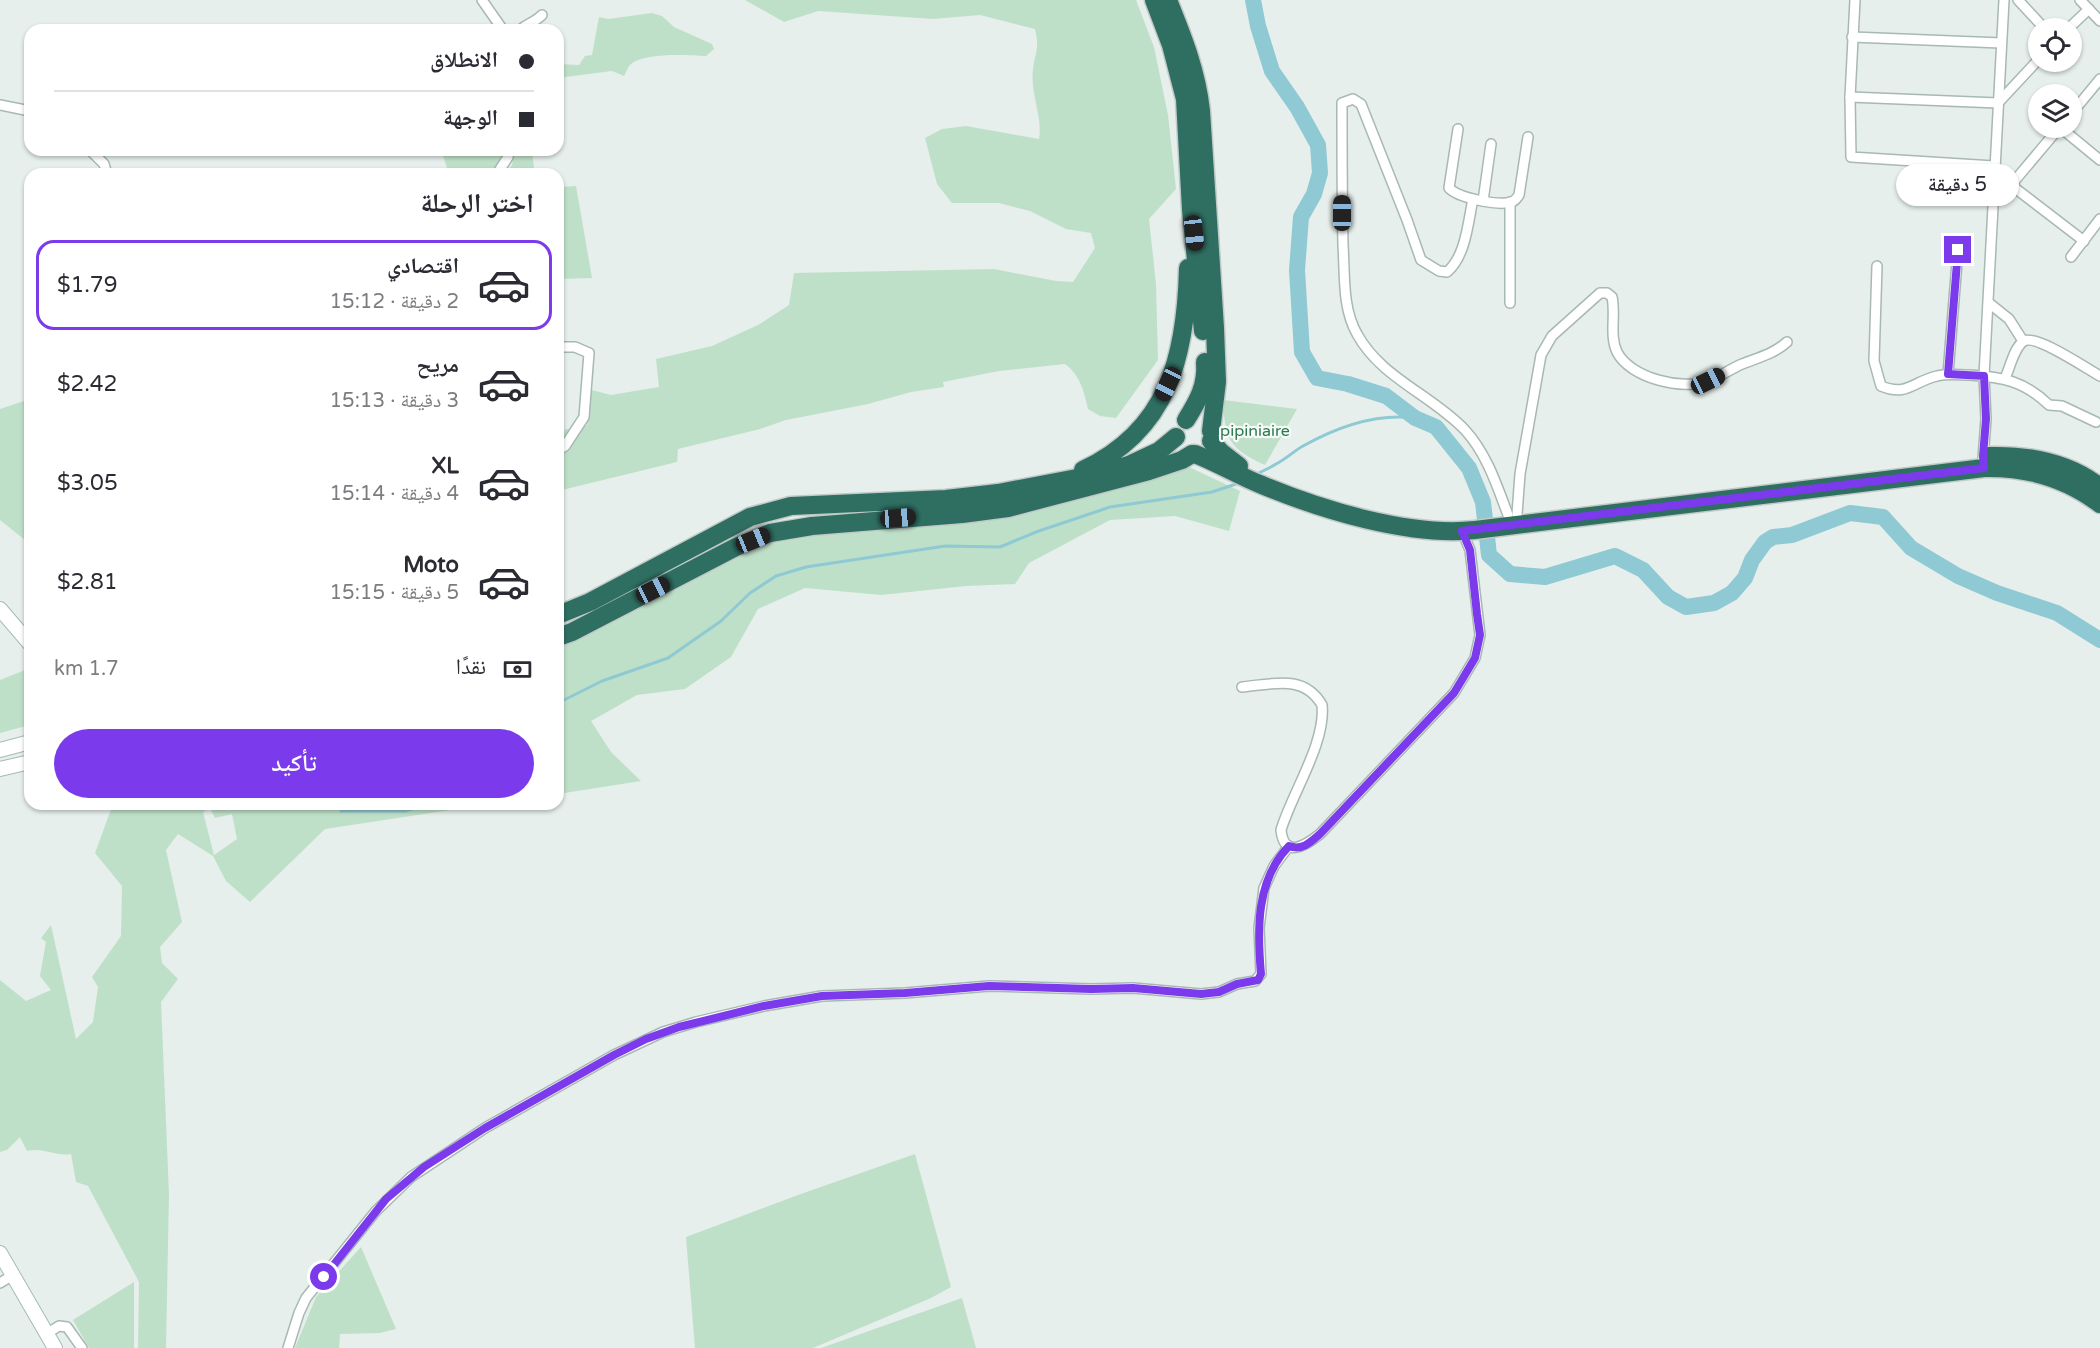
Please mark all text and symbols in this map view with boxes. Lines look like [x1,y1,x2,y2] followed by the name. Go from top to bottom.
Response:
[2028,18,2082,138] map controls
[2028,18,2082,72] button: locate
[430,47,498,73] text: الانطلاق
[2028,84,2082,138] button: layers
[443,105,498,131] text: الوجهة
[1896,163,2020,205] callout: 5 دقيقة
[1928,173,1987,197] text: 5 دقيقة
[420,187,534,220] text: اختر الرحلة
[1333,195,1351,231] car
[1183,214,1205,252] car
[1944,236,1971,263] route end
[387,253,459,279] text: اقتصادي
[477,258,531,312] icon: car
[57,272,118,298] text: $1.79
[330,290,459,314] text: 2 دقيقة · 15:12
[416,352,459,378] text: مريح
[477,357,531,411] icon: car
[1152,364,1184,404] car
[1688,365,1728,397] car
[57,371,117,397] text: $2.42
[330,389,459,413] text: 3 دقيقة · 15:13
[1220,421,1290,441] park label: pipiniaire
[432,453,459,479] text: XL
[477,456,531,510] icon: car
[57,470,118,496] text: $3.05
[330,482,459,506] text: 4 دقيقة · 15:14
[879,508,917,528] car
[733,525,773,555] car
[403,552,459,578] text: Moto
[477,555,531,609] icon: car
[57,569,118,595] text: $2.81
[633,574,673,606] car
[330,581,459,605] text: 5 دقيقة · 15:15
[501,653,534,686] icon: cash
[456,654,486,680] text: نقدًا
[54,657,119,681] text: 1.7 km
[54,729,534,798] button: تأكيد
[310,1263,337,1290] route start

